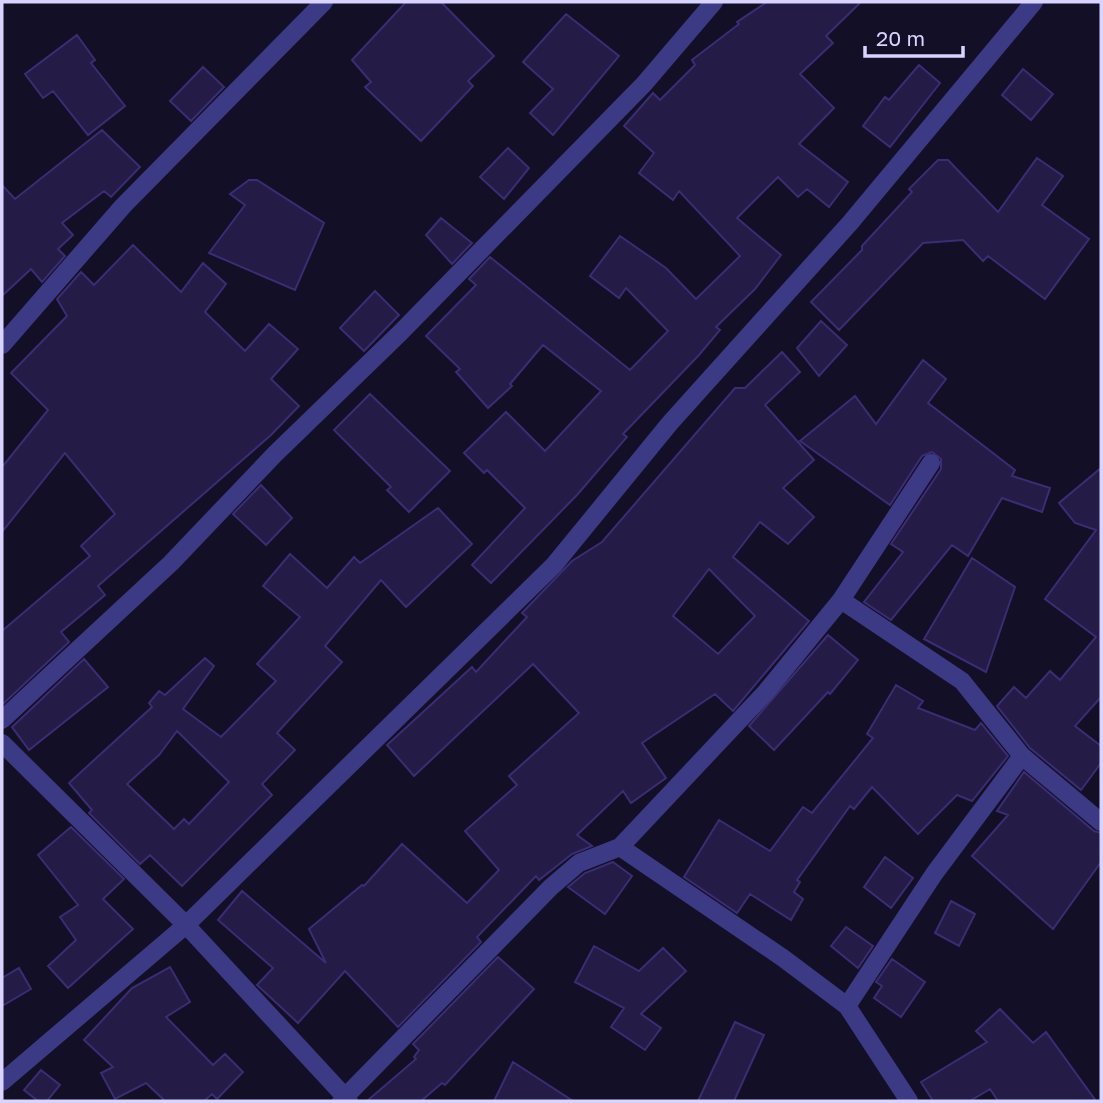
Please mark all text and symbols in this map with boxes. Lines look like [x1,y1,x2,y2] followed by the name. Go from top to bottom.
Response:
[865,14,963,58] scale bar
[876,25,925,51] text: 20 m

